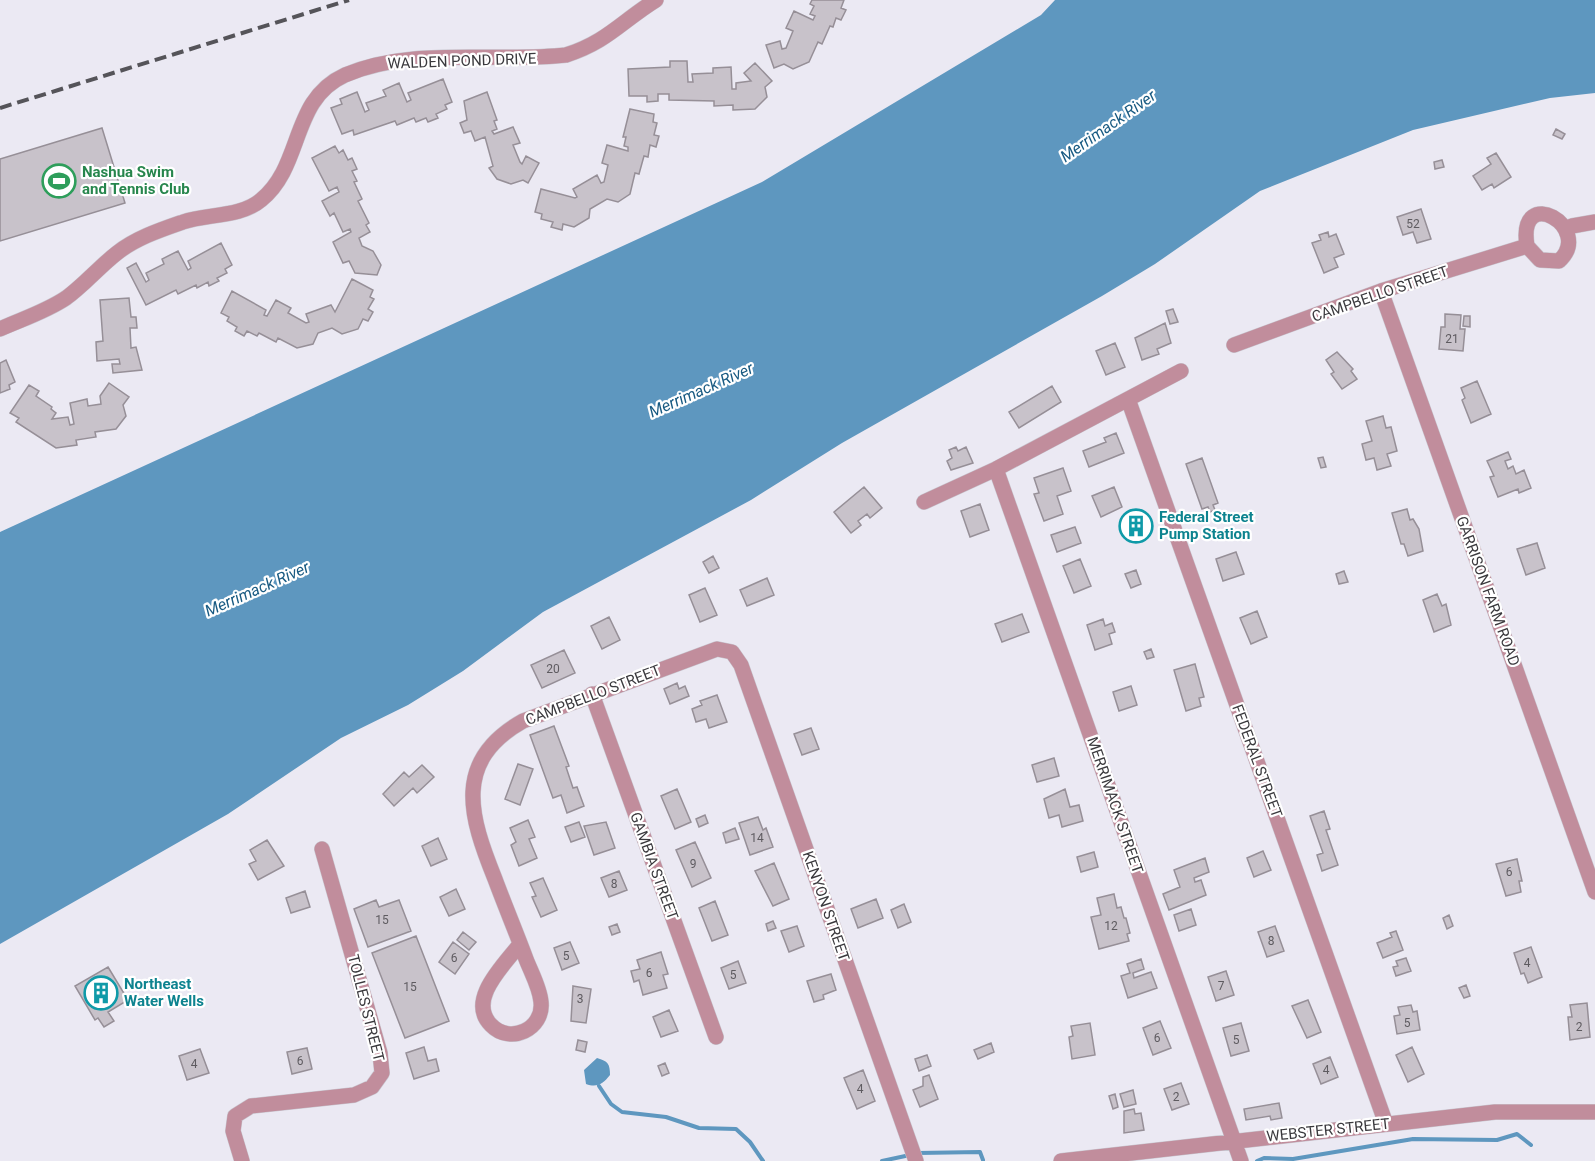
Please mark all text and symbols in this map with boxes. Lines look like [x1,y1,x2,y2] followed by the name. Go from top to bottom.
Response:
[387,49,537,73] street label: WALDEN POND DRIVE
[1057,86,1160,166] water label: Merrimack River
[41,163,77,199] sports icon: Nashua Swim and Tennis Club
[82,163,190,198] place label: Nashua Swim and Tennis Club
[1406,217,1420,231] house number: 52
[1309,262,1451,326] street label: CAMPBELLO STREET
[1445,332,1459,346] house number: 21
[646,358,757,422] water label: Merrimack River
[1118,508,1154,544] building icon: Federal Street Pump Station
[1159,508,1254,543] place label: Federal Street Pump Station
[1452,514,1524,668] street label: GARRISON FARM ROAD
[202,557,313,621] water label: Merrimack River
[523,661,663,729] street label: CAMPBELLO STREET
[546,662,560,676] house number: 20
[1228,702,1286,820] street label: FEDERAL STREET
[1083,734,1147,876] street label: MERRIMACK STREET
[626,810,682,922] street label: GAMBIA STREET
[750,831,764,845] house number: 14
[799,849,853,963] street label: KENYON STREET
[690,857,696,871] house number: 9
[1506,865,1513,879] house number: 6
[611,877,618,891] house number: 8
[375,913,389,927] house number: 15
[1104,919,1118,933] house number: 12
[1268,934,1275,948] house number: 8
[563,949,570,963] house number: 5
[451,951,458,965] house number: 6
[344,953,388,1063] street label: TOLLES STREET
[1524,956,1531,970] house number: 4
[646,966,653,980] house number: 6
[730,968,737,982] house number: 5
[83,975,119,1011] building icon: Northeast Water Wells
[124,975,204,1010] place label: Northeast Water Wells
[1218,979,1225,993] house number: 7
[403,980,417,994] house number: 15
[577,992,583,1006] house number: 3
[1404,1016,1411,1030] house number: 5
[1576,1020,1583,1034] house number: 2
[1154,1031,1161,1045] house number: 6
[1233,1033,1240,1047] house number: 5
[297,1054,304,1068] house number: 6
[191,1057,198,1071] house number: 4
[1323,1063,1330,1077] house number: 4
[857,1082,864,1096] house number: 4
[1173,1090,1180,1104] house number: 2
[1266,1115,1391,1145] street label: WEBSTER STREET

